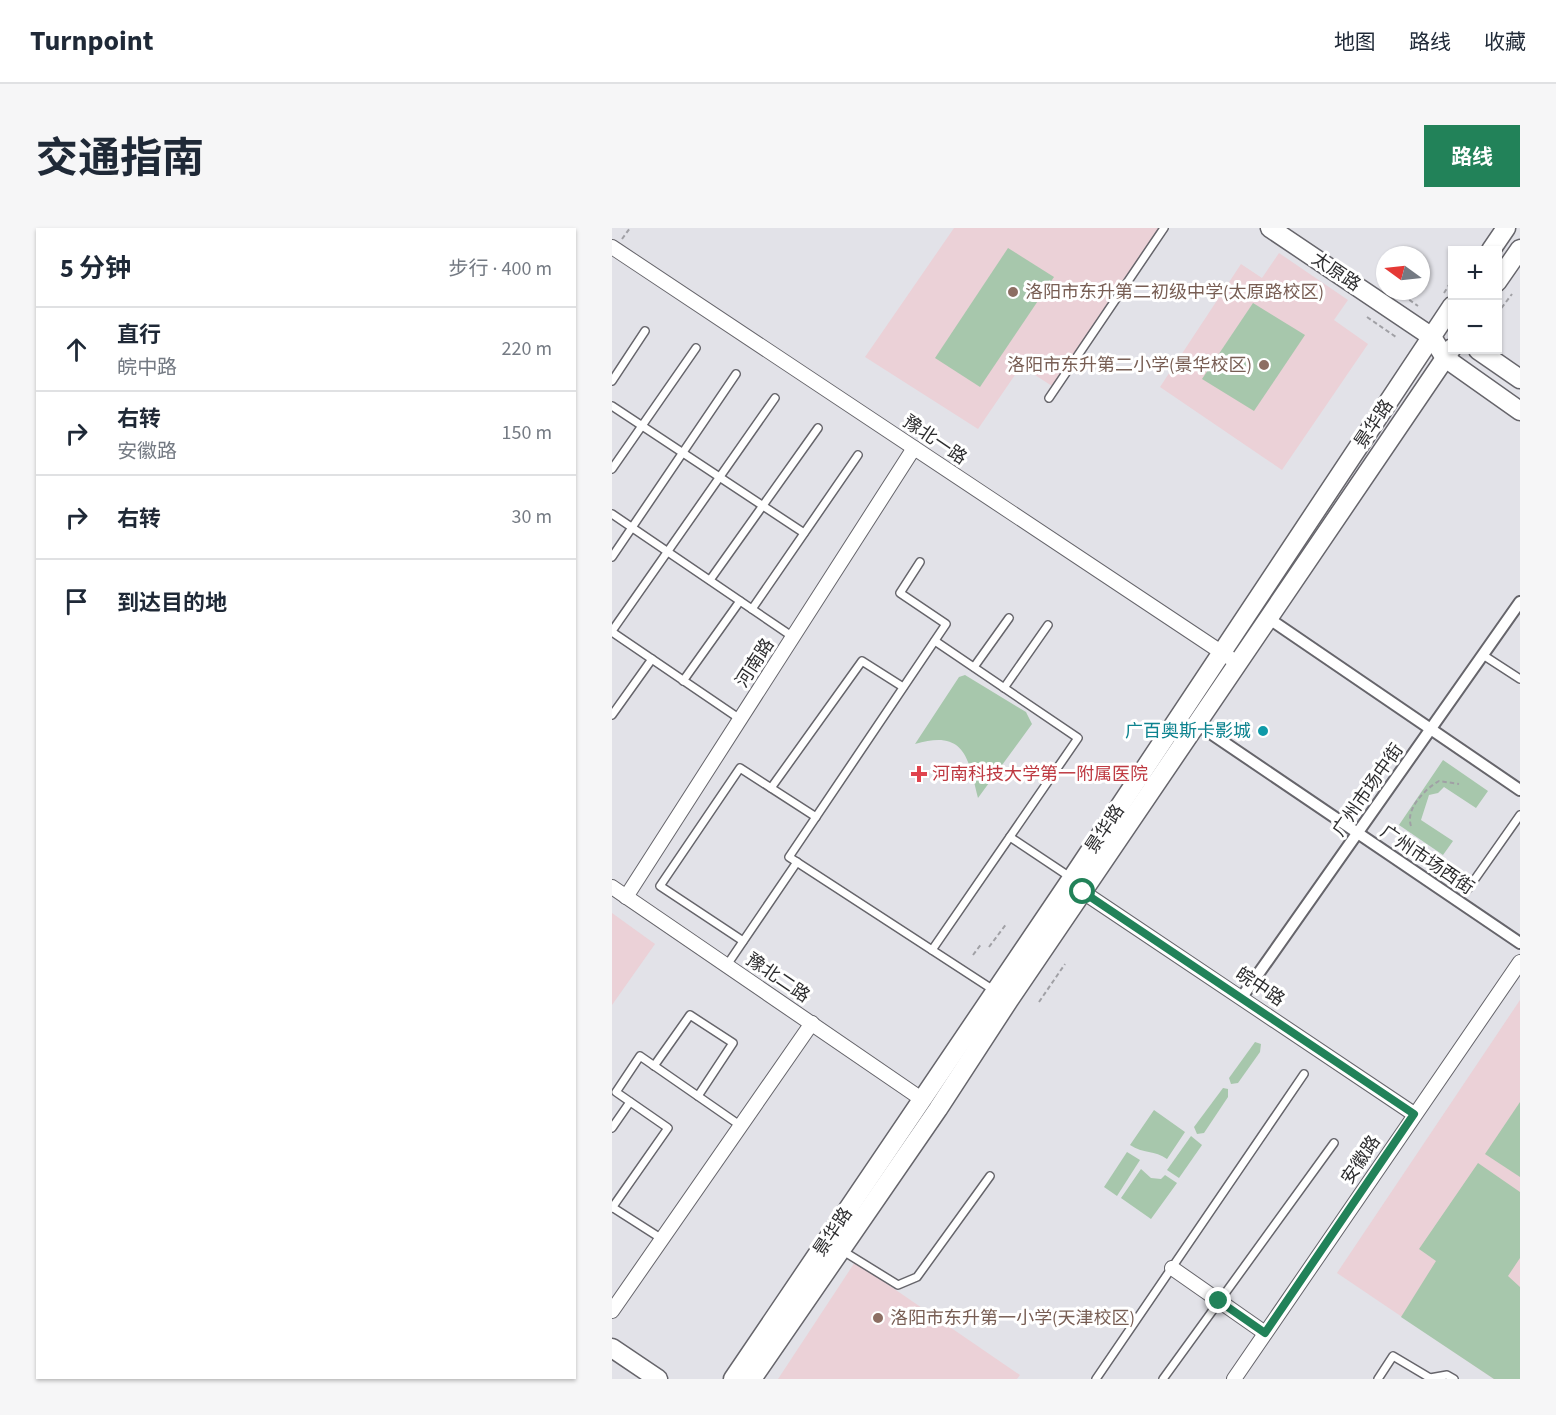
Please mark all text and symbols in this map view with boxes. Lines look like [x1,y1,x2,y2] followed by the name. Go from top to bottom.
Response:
[30,21,154,61] text: Turnpoint
[1334,27,1376,57] text: 地图
[1409,27,1451,57] text: 路线
[1484,27,1526,57] text: 收藏
[1424,125,1520,187] button: 路线
[36,129,204,189] text: 交通指南
[1376,246,1430,300] north arrow
[1448,246,1502,354] map controls
[1448,246,1502,300] button: +
[1307,247,1365,297] street label: 太原路
[60,250,131,287] text: 5 分钟
[449,255,552,283] text: 步行 · 400 m
[1025,280,1324,305] place label: 洛阳市东升第二初级中学(太原路校区)
[1006,285,1020,299] marker: 洛阳市东升第二初级中学(太原路校区)
[1448,300,1502,354] button: −
[117,319,161,351] text: 直行
[60,333,93,366] icon: ahead
[502,335,552,363] text: 220 m
[1007,353,1252,378] place label: 洛阳市东升第二小学(景华校区)
[117,354,177,382] text: 皖中路
[1257,358,1271,372] marker: 洛阳市东升第二小学(景华校区)
[1349,395,1399,453] street label: 景华路
[117,403,161,435] text: 右转
[898,410,972,470] street label: 豫北一路
[60,417,93,450] icon: right
[502,419,552,447] text: 150 m
[117,438,177,466] text: 安徽路
[60,501,93,534] icon: right
[117,503,161,535] text: 右转
[512,503,552,531] text: 30 m
[60,585,93,618] icon: arrive
[117,587,227,619] text: 到达目的地
[730,634,780,692] street label: 河南路
[1125,719,1251,744] place label: 广百奥斯卡影城
[1256,724,1270,738] marker: 广百奥斯卡影城
[1327,739,1409,841] street label: 广州市场中街
[932,762,1148,787] place label: 河南科技大学第一附属医院
[910,765,928,783] marker: 河南科技大学第一附属医院
[1080,800,1130,858] street label: 景华路
[1375,819,1479,901] street label: 广州市场西街
[1069,878,1095,904] route start
[741,948,815,1008] street label: 豫北二路
[1231,962,1289,1012] street label: 皖中路
[1336,1131,1386,1189] street label: 安徽路
[808,1203,858,1261] street label: 景华路
[1205,1287,1231,1313] route end
[890,1306,1135,1331] place label: 洛阳市东升第一小学(天津校区)
[871,1311,885,1325] marker: 洛阳市东升第一小学(天津校区)

